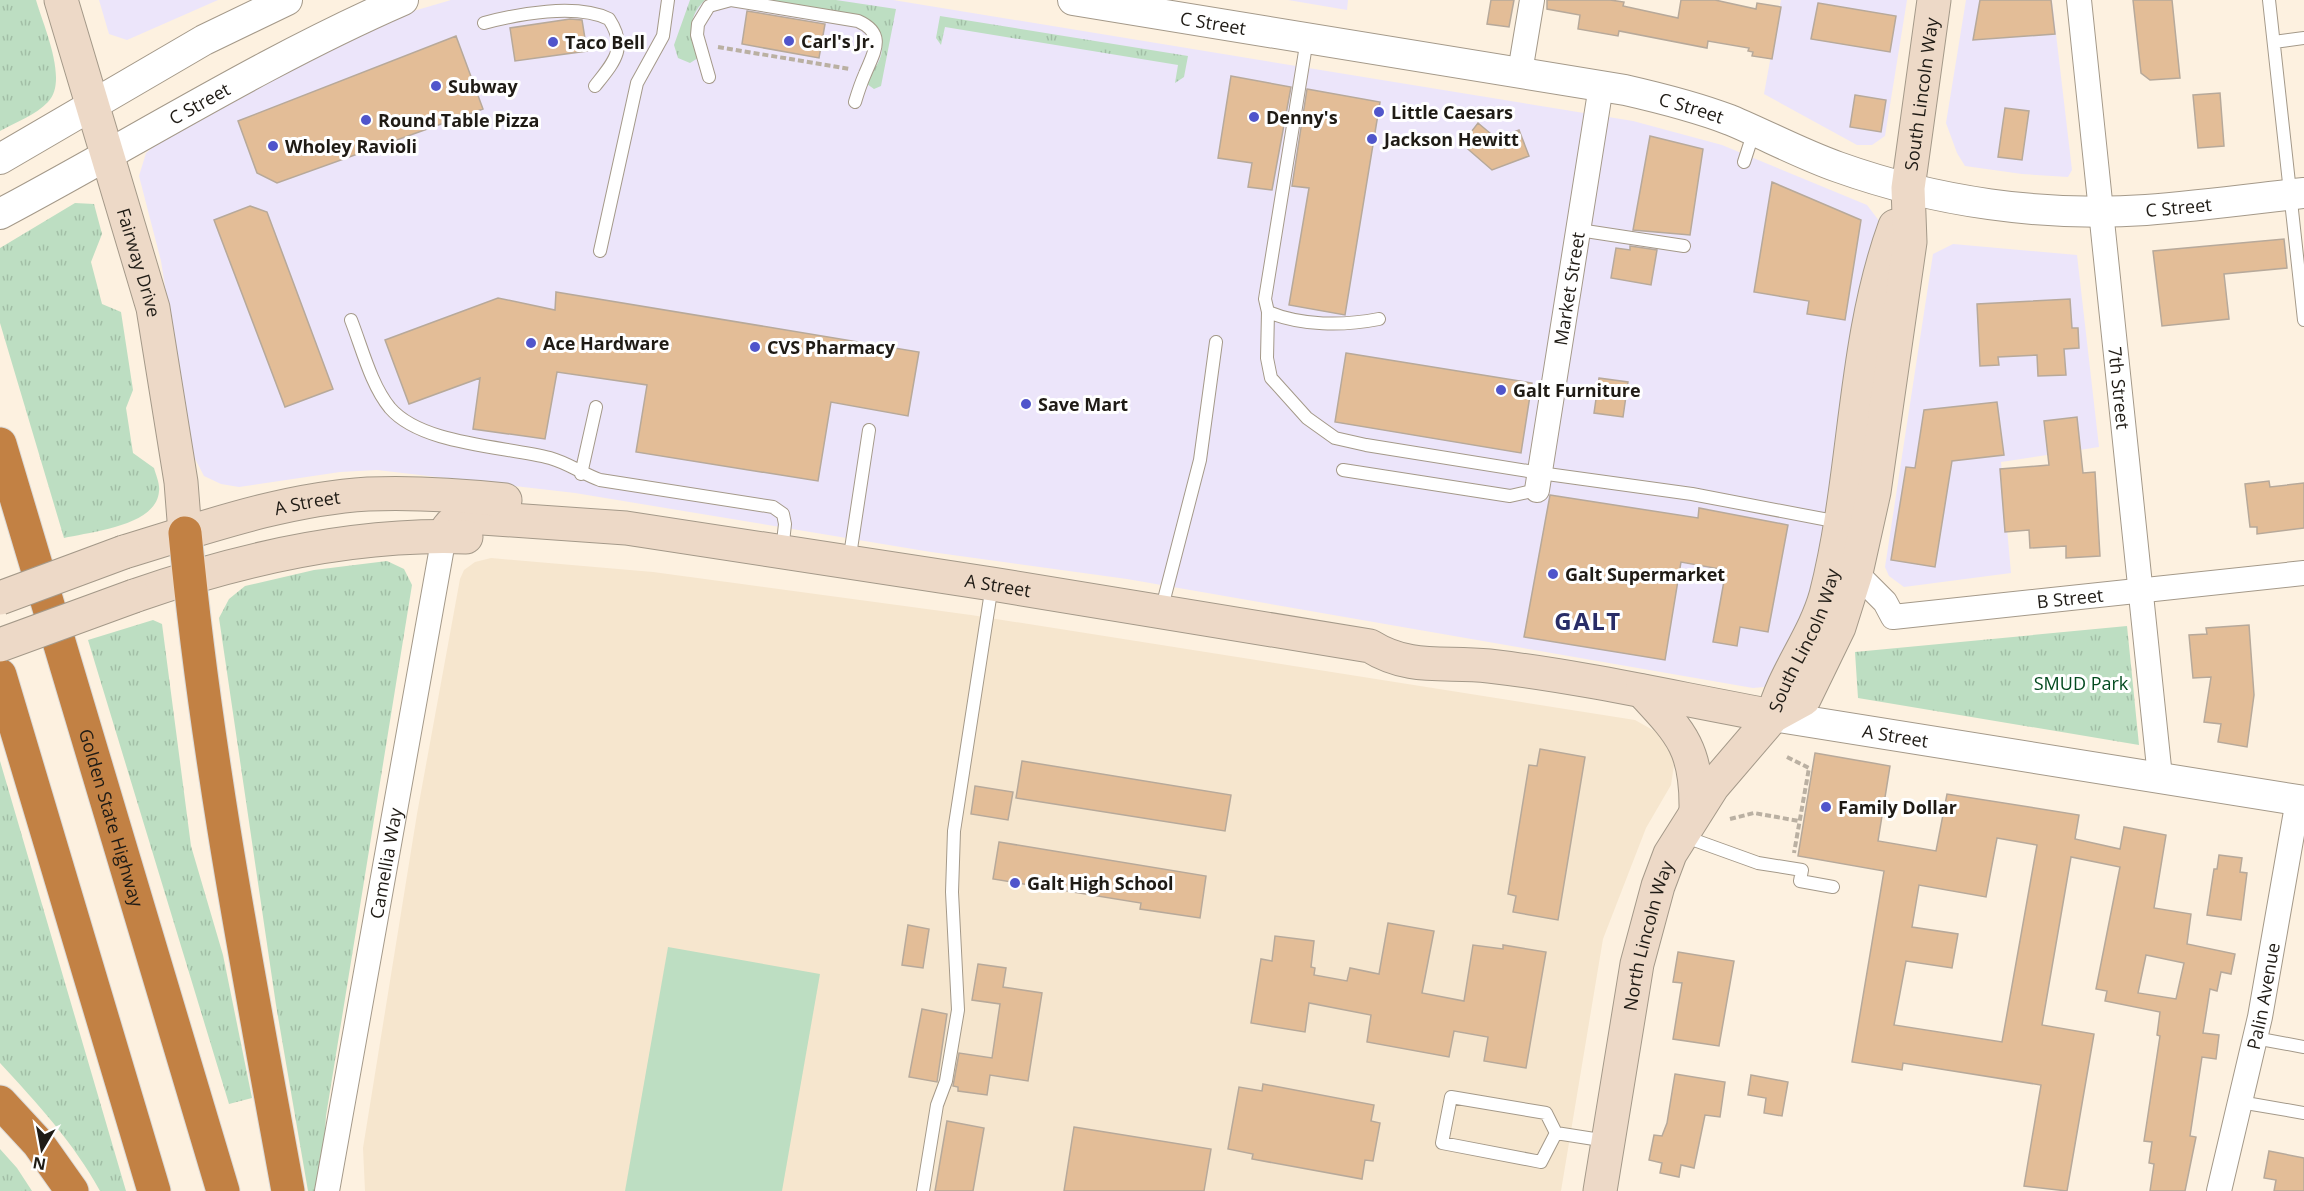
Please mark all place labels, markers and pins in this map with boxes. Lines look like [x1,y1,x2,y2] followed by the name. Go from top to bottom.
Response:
[801,29,875,53] place label: Carl's Jr.
[565,30,645,54] place label: Taco Bell
[782,34,796,48] marker: Carl's Jr.
[546,35,560,49] marker: Taco Bell
[448,74,518,98] place label: Subway
[429,79,443,93] marker: Subway
[1391,100,1513,124] place label: Little Caesars
[1266,105,1338,129] place label: Denny's
[1372,105,1386,119] marker: Little Caesars
[378,108,539,132] place label: Round Table Pizza
[1247,110,1261,124] marker: Denny's
[359,113,373,127] marker: Round Table Pizza
[1382,127,1519,151] place label: Jackson Hewitt
[1365,132,1379,146] marker: Jackson Hewitt
[285,134,417,158] place label: Wholey Ravioli
[266,139,280,153] marker: Wholey Ravioli
[543,331,669,355] place label: Ace Hardware
[767,335,896,359] place label: CVS Pharmacy
[524,336,538,350] marker: Ace Hardware
[748,340,762,354] marker: CVS Pharmacy
[1513,378,1641,402] place label: Galt Furniture
[1494,383,1508,397] marker: Galt Furniture
[1038,392,1128,416] place label: Save Mart
[1019,397,1033,411] marker: Save Mart
[1565,562,1725,586] place label: Galt Supermarket
[1546,567,1560,581] marker: Galt Supermarket
[1838,795,1957,819] place label: Family Dollar
[1819,800,1833,814] marker: Family Dollar
[1027,871,1174,895] place label: Galt High School
[1008,876,1022,890] marker: Galt High School

